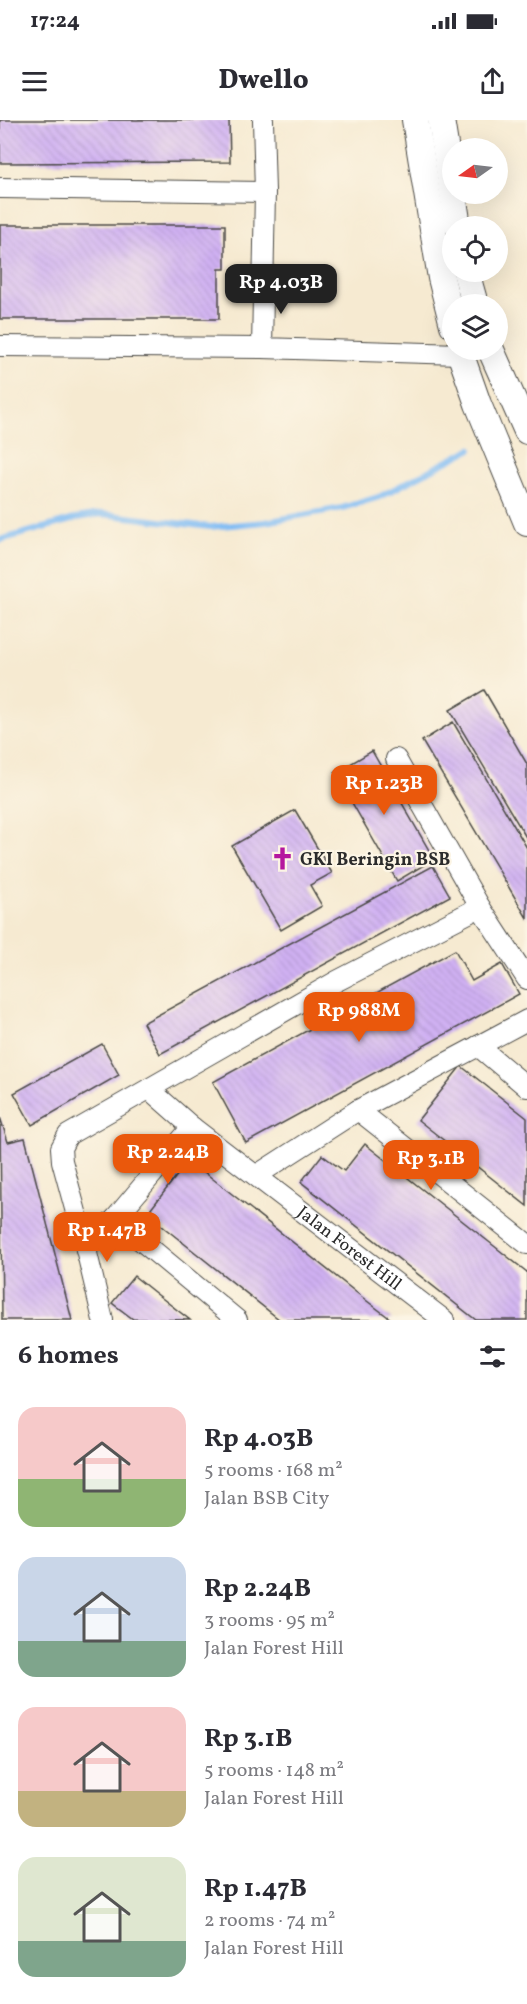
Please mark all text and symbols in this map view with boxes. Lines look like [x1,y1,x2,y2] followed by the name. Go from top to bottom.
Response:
[30,6,80,37] text: 17:24
[218,62,309,100] text: Dwello
[18,65,51,98] icon: menu
[476,65,509,98] icon: share
[442,138,508,204] north arrow
[442,138,508,360] map controls
[442,216,508,282] button: locate
[219,264,343,315] pin: Rp 4.03B
[239,269,323,297] text: Rp 4.03B
[442,294,508,360] button: layers
[322,765,446,816] pin: Rp 1.23B
[345,770,423,798] text: Rp 1.23B
[269,846,295,872] church icon: GKI Beringin BSB
[300,848,450,873] place label: GKI Beringin BSB
[304,992,414,1043] pin: Rp 988M
[318,997,400,1025] text: Rp 988M
[106,1134,230,1185] pin: Rp 2.24B
[127,1139,209,1167] text: Rp 2.24B
[376,1140,486,1191] pin: Rp 3.1B
[397,1145,465,1173] text: Rp 3.1B
[291,1201,406,1297] street label: Jalan Forest Hill
[45,1212,169,1263] pin: Rp 1.47B
[67,1217,147,1245] text: Rp 1.47B
[18,1338,119,1374] text: 6 homes
[476,1340,509,1373] icon: filters
[204,1421,313,1457] text: Rp 4.03B
[66,1431,138,1503] icon: home
[204,1457,343,1485] text: 5 rooms · 168 m²
[204,1485,329,1513] text: Jalan BSB City
[204,1571,311,1607] text: Rp 2.24B
[66,1581,138,1653] icon: home
[204,1607,335,1635] text: 3 rooms · 95 m²
[204,1635,344,1663] text: Jalan Forest Hill
[204,1721,292,1757] text: Rp 3.1B
[66,1731,138,1803] icon: home
[204,1757,344,1785] text: 5 rooms · 148 m²
[204,1785,344,1813] text: Jalan Forest Hill
[204,1871,307,1907] text: Rp 1.47B
[66,1881,138,1953] icon: home
[204,1907,335,1935] text: 2 rooms · 74 m²
[204,1935,344,1963] text: Jalan Forest Hill

